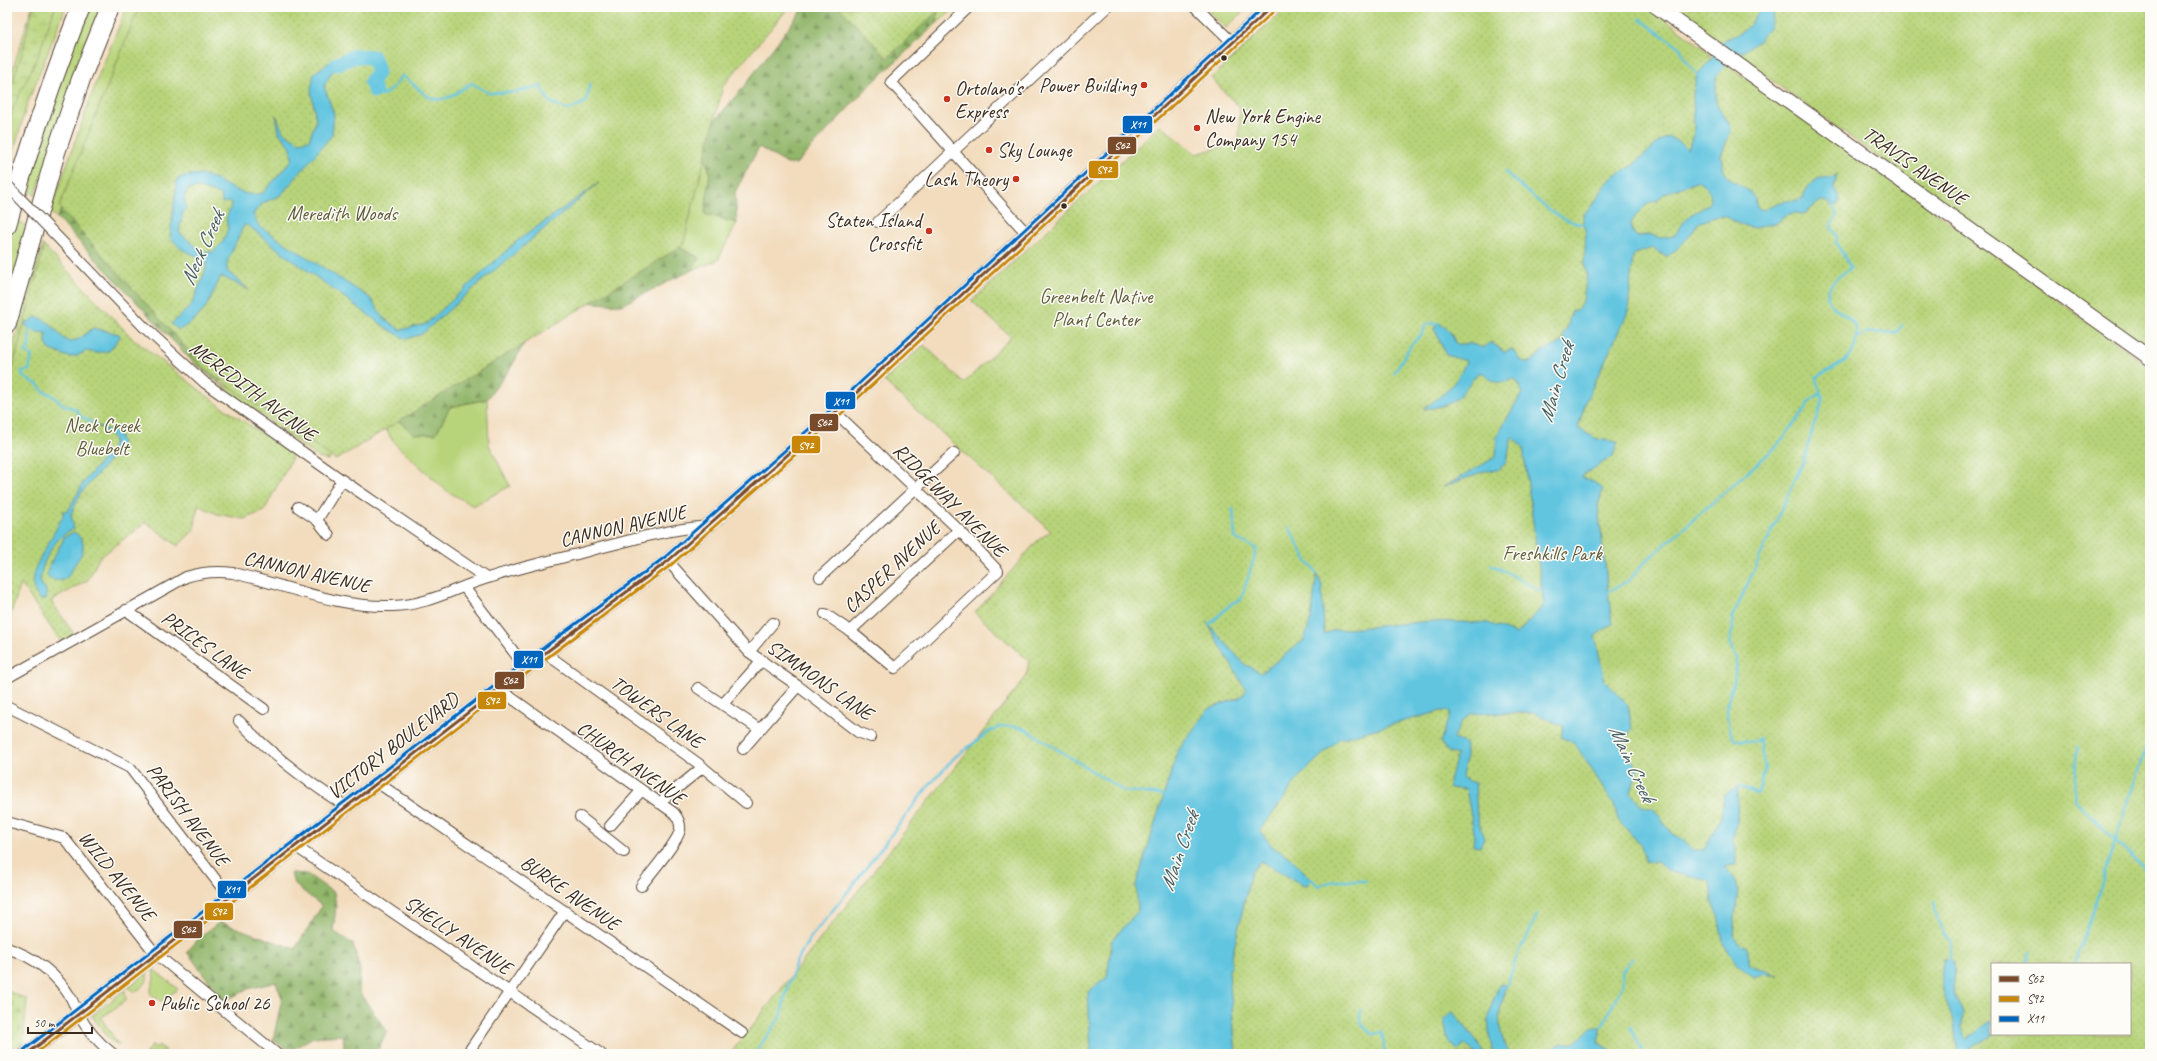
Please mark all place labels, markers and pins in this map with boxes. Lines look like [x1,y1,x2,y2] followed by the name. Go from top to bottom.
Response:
[1219,53,1229,63] unlabelled marker
[1039,73,1138,98] place label: Power Building
[955,76,1025,124] place label: Ortolano's Express
[1139,80,1149,90] marker: Power Building
[942,94,952,104] marker: Ortolano's Express
[1205,104,1322,152] place label: New York Engine Company 154
[1192,123,1202,133] marker: New York Engine Company 154
[997,138,1073,163] place label: Sky Lounge
[984,145,994,155] marker: Sky Lounge
[924,167,1009,192] place label: Lash Theory
[1011,174,1021,184] marker: Lash Theory
[1059,201,1069,211] unlabelled marker
[826,208,924,256] place label: Staten Island Crossfit
[924,226,934,236] marker: Staten Island Crossfit
[160,991,271,1016] place label: Public School 26
[147,998,157,1008] marker: Public School 26

